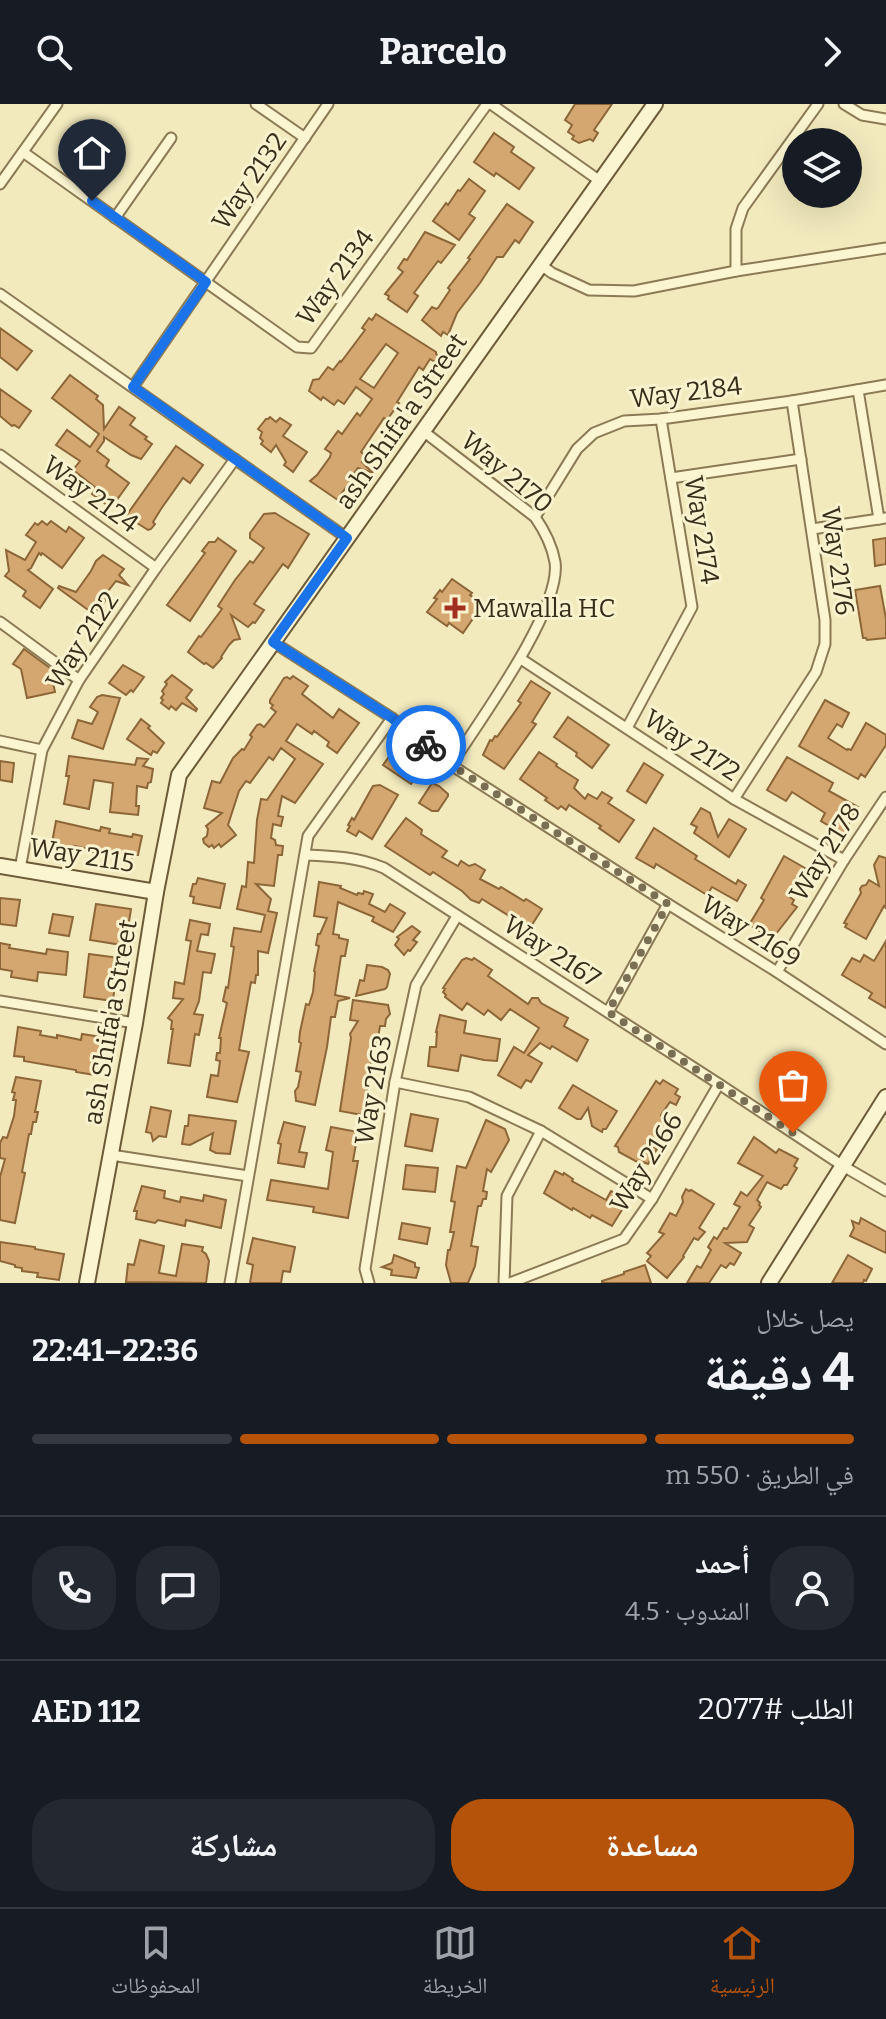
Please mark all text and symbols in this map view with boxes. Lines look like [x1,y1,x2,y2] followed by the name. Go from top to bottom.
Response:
[32,30,76,74] icon: search
[379,30,507,74] text: Parcelo
[810,30,854,74] icon: forward
[58,119,126,201] pin
[206,127,293,236] street label: Way 2132
[782,128,862,208] map controls
[782,128,862,208] button: layers
[70,131,114,175] icon: home
[290,223,381,332] street label: Way 2134
[329,327,474,515] street label: ash Shifa'a Street
[628,370,744,415] street label: Way 2184
[454,425,559,520] street label: Way 2170
[37,449,145,540] street label: Way 2124
[678,474,725,586] street label: Way 2174
[815,505,860,617] street label: Way 2176
[40,586,125,695] street label: Way 2122
[473,593,615,624] place label: Mawalla HC
[444,597,466,619] marker: Mawalla HC
[638,703,746,788] street label: Way 2172
[386,705,466,785] courier
[404,723,448,767] icon: bike
[783,798,868,907] street label: Way 2178
[27,832,137,879] street label: Way 2115
[695,889,806,974] street label: Way 2169
[497,909,606,994] street label: Way 2167
[77,917,144,1127] street label: ash Shifa'a Street
[349,1033,398,1148] street label: Way 2163
[759,1051,827,1133] pin
[771,1063,815,1107] icon: bag
[604,1107,689,1218] street label: Way 2166
[756,1303,854,1334] text: يصل خلال
[32,1333,198,1369] text: 22:36–22:41
[704,1341,854,1404] text: 4 دقيقة
[666,1460,854,1491] text: في الطريق · 550 m
[695,1545,750,1581] text: أحمد
[32,1546,116,1630] button: phone
[136,1546,220,1630] button: chat
[770,1546,854,1630] button: person
[625,1596,750,1627] text: المندوب · 4.5
[698,1691,854,1727] text: الطلب #2077
[32,1694,141,1730] text: AED 112
[32,1799,435,1891] button: مشاركة
[451,1799,854,1891] button: مساعدة
[111,1921,201,2007] tab: المحفوظات
[423,1921,488,2007] tab: الخريطة
[710,1921,775,2007] tab: الرئيسية

